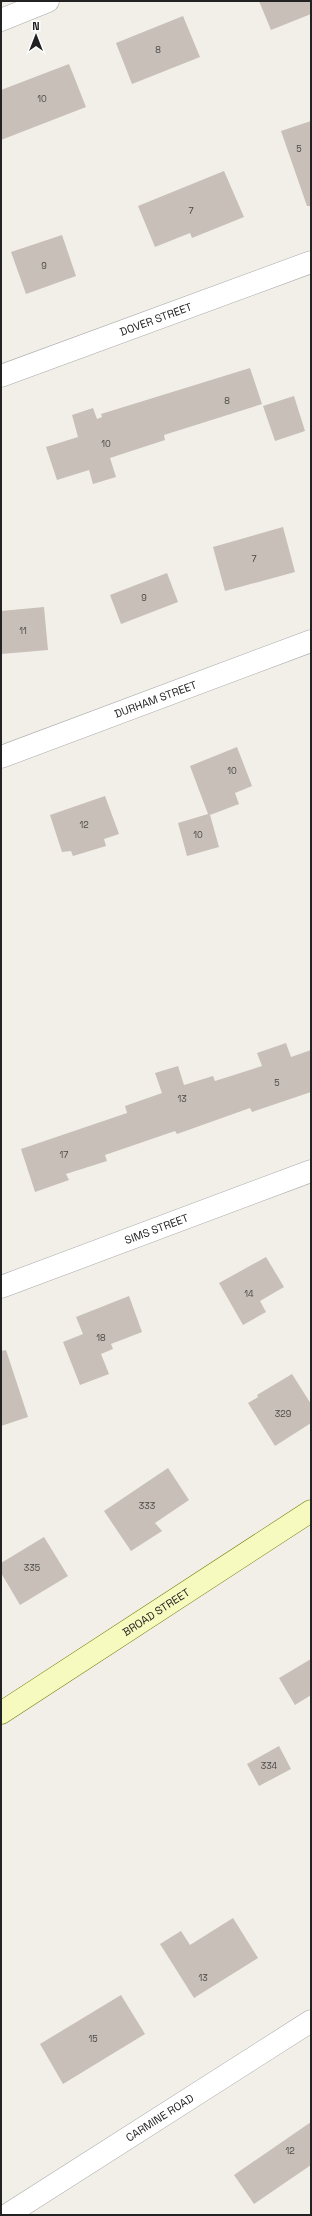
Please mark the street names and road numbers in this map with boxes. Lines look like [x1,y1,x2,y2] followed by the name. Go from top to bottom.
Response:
[118,299,194,339] street label: DOVER STREET
[112,677,199,721] street label: DURHAM STREET
[123,1210,191,1247] street label: SIMS STREET
[120,1585,193,1639] street label: BROAD STREET
[123,2091,196,2144] street label: CARMINE ROAD

